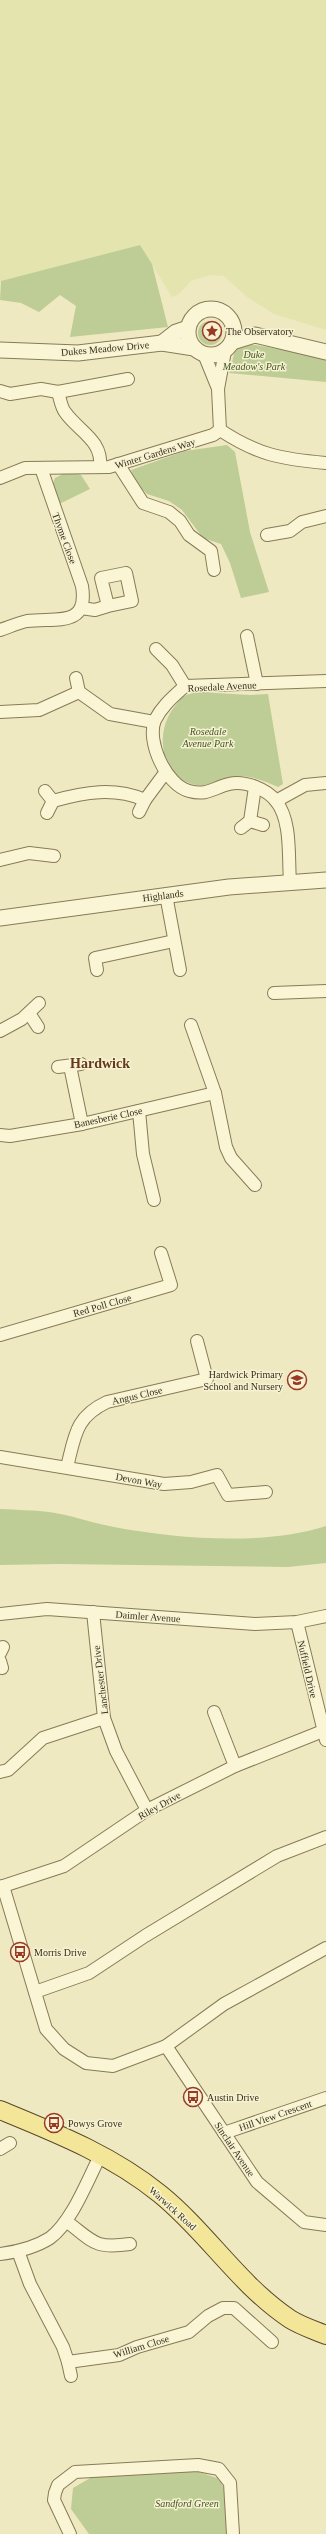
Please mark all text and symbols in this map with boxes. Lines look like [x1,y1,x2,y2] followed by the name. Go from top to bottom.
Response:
[201,320,223,342] place icon: The Observatory
[226,326,293,337] place label: The Observatory
[61,339,150,358] street label: Dukes Meadow Drive
[222,349,286,372] park label: Duke Meadow's Park
[114,436,197,471] street label: Winter Gardens Way
[50,511,79,566] street label: Thyme Close
[187,679,257,694] street label: Rosedale Avenue
[182,726,234,749] park label: Rosedale Avenue Park
[142,888,184,903] street label: Highlands
[70,1056,130,1071] district label: Hardwick
[73,1105,144,1130] street label: Banesberie Close
[72,1292,133,1319] street label: Red Poll Close
[204,1369,283,1392] place label: Hardwick Primary School and Nursery
[286,1369,308,1391] school or university icon: Hardwick Primary School and Nursery
[111,1384,164,1407] street label: Angus Close
[115,1471,163,1490] street label: Devon Way
[115,1609,181,1624] street label: Daimler Avenue
[296,1639,320,1700] street label: Nuffield Drive
[91,1644,110,1715] street label: Lanchester Drive
[136,1789,183,1822] street label: Riley Drive
[9,1941,31,1963] bus stop icon: Morris Drive
[34,1947,87,1958] place label: Morris Drive
[182,2086,204,2108] bus stop icon: Austin Drive
[207,2092,260,2103] place label: Austin Drive
[237,2098,313,2133] street label: Hill View Crescent
[43,2112,65,2134] bus stop icon: Powys Grove
[68,2118,123,2129] place label: Powys Grove
[212,2120,257,2179] street label: Sinclair Avenue
[147,2184,198,2232] street label: Warwick Road
[112,2333,171,2360] street label: William Close
[155,2498,219,2509] park label: Sandford Green

